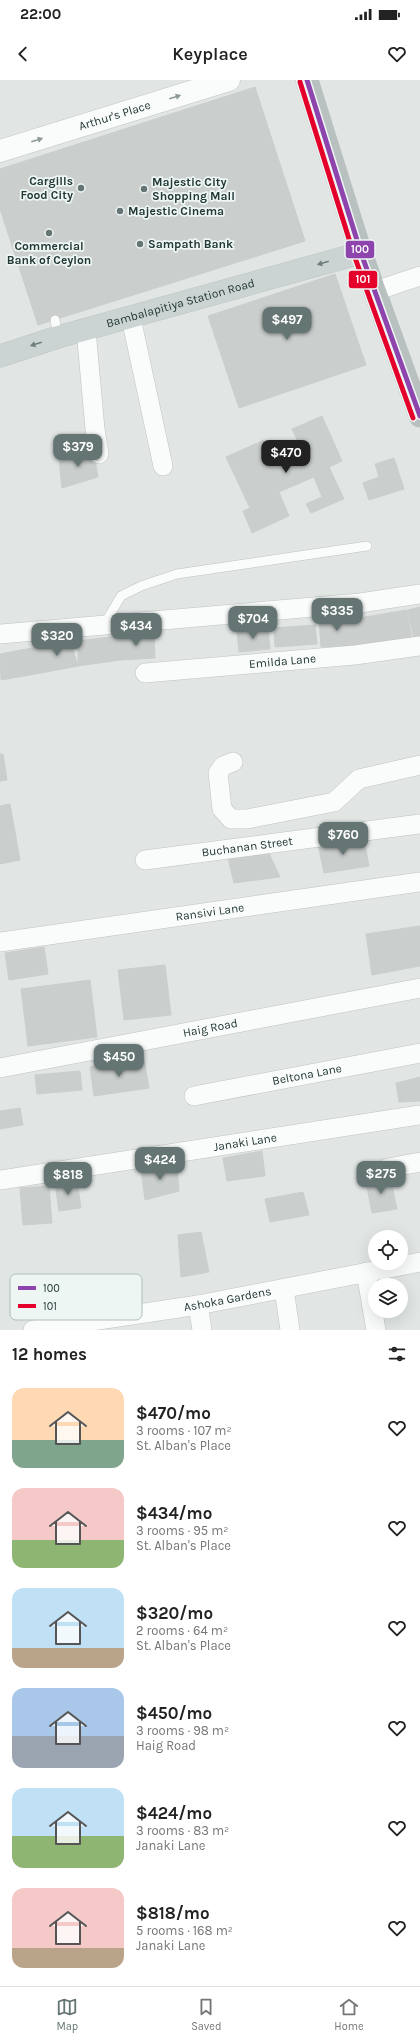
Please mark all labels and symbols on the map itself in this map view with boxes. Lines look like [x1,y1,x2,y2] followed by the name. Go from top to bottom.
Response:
[169,94,181,100] one-way arrow
[77,98,152,133] street label: Arthur's Place
[32,137,44,143] one-way arrow
[21,174,73,202] place label: Cargills Food City
[152,175,235,203] place label: Majestic City Shopping Mall
[76,183,86,193] marker: Cargills Food City
[139,184,149,194] marker: Majestic City Shopping Mall
[128,204,224,218] place label: Majestic Cinema
[115,206,125,216] marker: Majestic Cinema
[44,228,54,238] marker: Commercial Bank of Ceylon
[148,237,233,251] place label: Sampath Bank
[7,239,91,267] place label: Commercial Bank of Ceylon
[135,239,145,249] marker: Sampath Bank
[345,240,375,259] line badge: 100
[351,243,369,256] text: 100
[317,260,329,266] one-way arrow
[348,270,378,289] line badge: 101
[356,273,370,286] text: 101
[104,276,256,330] street label: Bambalapitiya Station Road
[263,307,311,341] pin: $497
[30,342,42,348] one-way arrow
[54,434,102,468] pin: $379
[262,440,310,474] pin: $470
[313,598,361,632] pin: $335
[229,606,277,640] pin: $704
[112,613,160,647] pin: $434
[33,623,81,657] pin: $320
[248,651,317,671] street label: Emilda Lane
[319,822,367,856] pin: $760
[201,834,294,860] street label: Buchanan Street
[175,900,245,924] street label: Ransivi Lane
[182,1016,239,1040] street label: Haig Road
[95,1044,143,1078] pin: $450
[271,1061,343,1088] street label: Beltona Lane
[212,1130,278,1154] street label: Janaki Lane
[136,1147,184,1181] pin: $424
[357,1161,405,1195] pin: $275
[44,1162,92,1196] pin: $818
[10,1274,142,1320] legend
[43,1282,60,1295] text: 100
[183,1284,272,1314] street label: Ashoka Gardens
[43,1300,57,1313] text: 101

